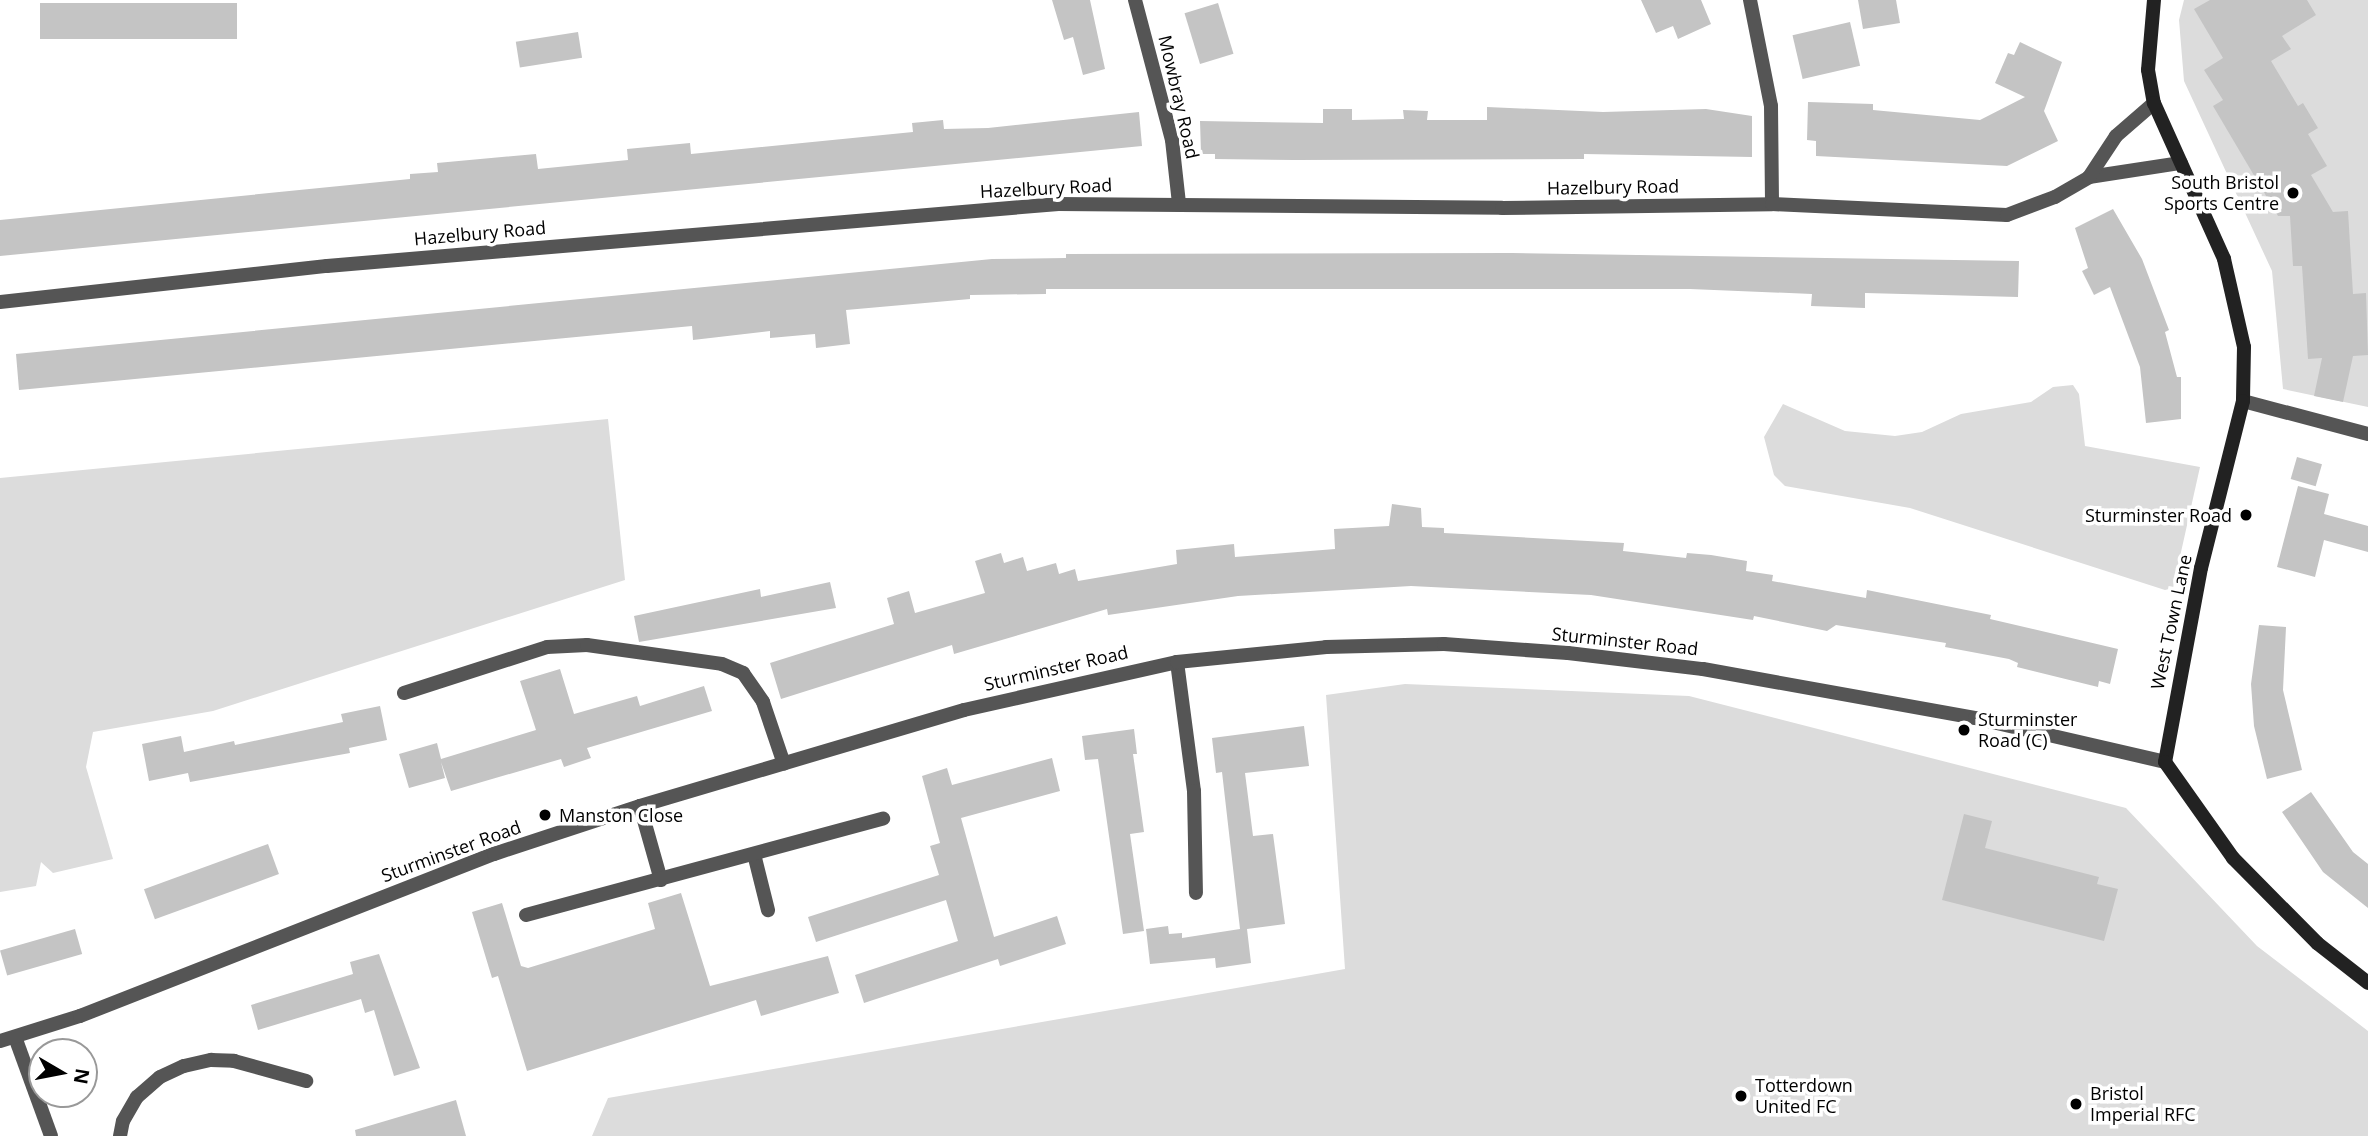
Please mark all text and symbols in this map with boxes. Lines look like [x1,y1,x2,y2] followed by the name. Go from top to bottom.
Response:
[1154,33,1204,161] street label: Mowbray Road
[2164,172,2279,214] place label: South Bristol Sports Centre
[979,174,1113,202] street label: Hazelbury Road
[1547,175,1679,199] street label: Hazelbury Road
[2285,185,2301,201] marker: South Bristol Sports Centre
[413,216,547,250] street label: Hazelbury Road
[2085,504,2232,526] place label: Sturminster Road
[2238,507,2254,523] marker: Sturminster Road
[2146,553,2196,691] street label: West Town Lane
[1551,623,1699,659] street label: Sturminster Road
[982,641,1130,695] street label: Sturminster Road
[1978,709,2077,752] place label: Sturminster Road (C)
[1956,722,1972,738] marker: Sturminster Road (C)
[559,804,683,826] place label: Manston Close
[537,807,553,823] marker: Manston Close
[378,816,524,886] street label: Sturminster Road
[28,1038,98,1108] north arrow
[68,1066,96,1086] text: N
[1755,1075,1853,1118] place label: Totterdown United FC
[2090,1083,2196,1126] place label: Bristol Imperial RFC
[1733,1088,1749,1104] marker: Totterdown United FC
[2068,1096,2084,1112] marker: Bristol Imperial RFC

